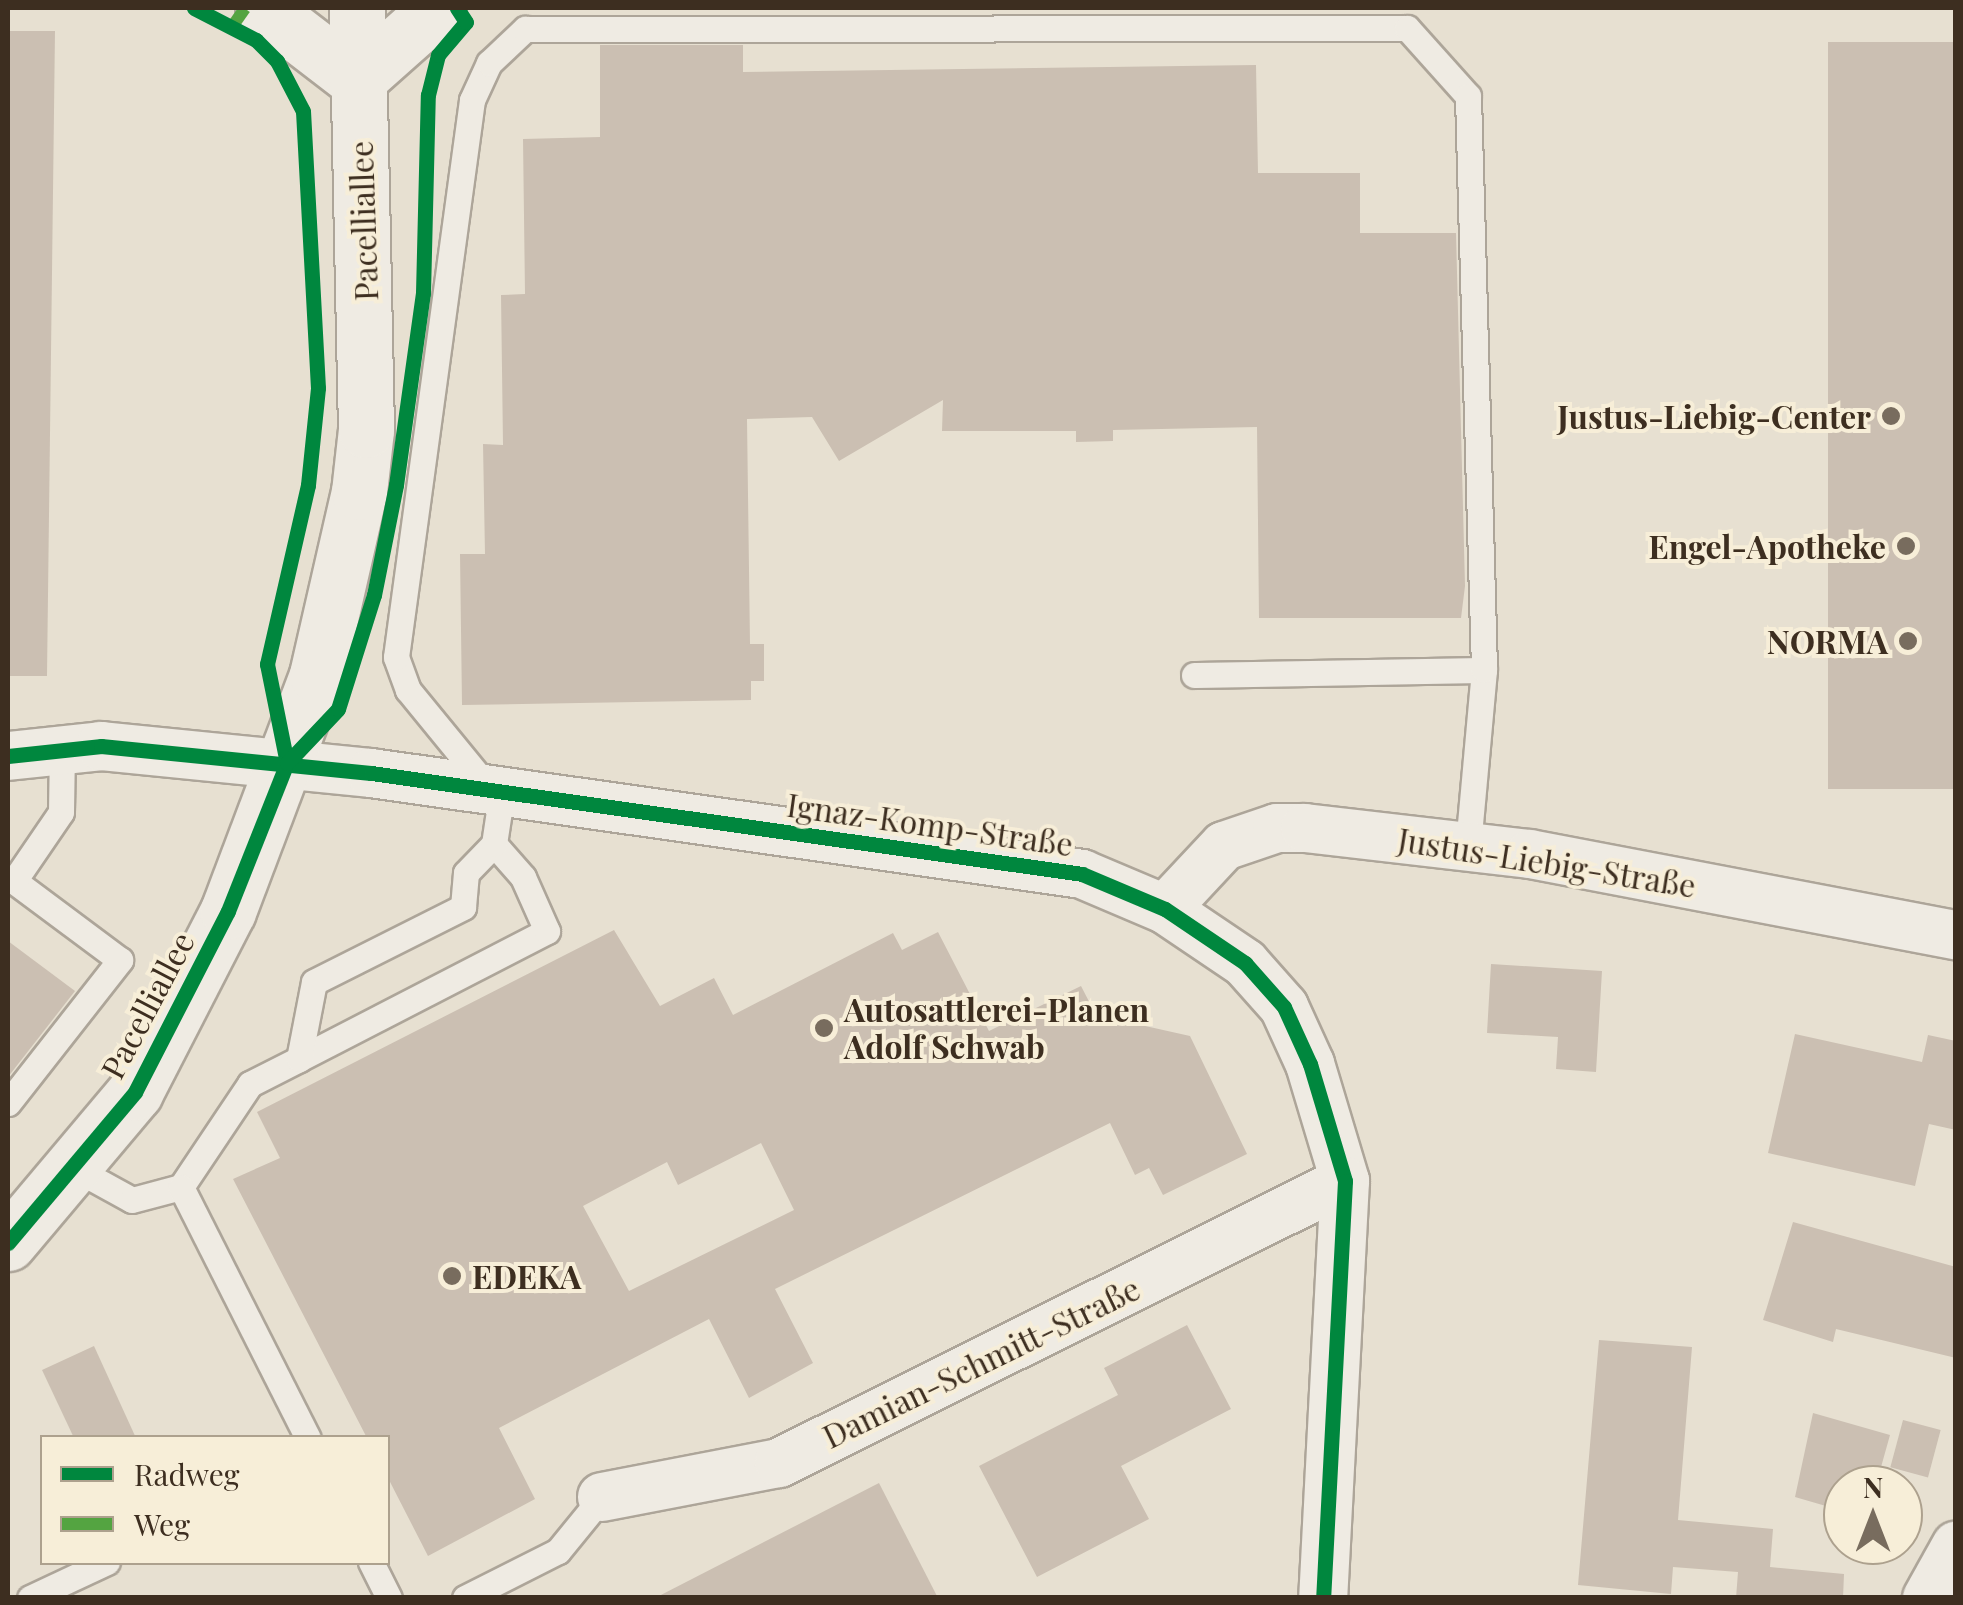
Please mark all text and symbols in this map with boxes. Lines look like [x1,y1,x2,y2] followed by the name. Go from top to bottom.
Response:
[341,140,385,302] street label: Pacelliallee
[1557,397,1871,435] place label: Justus-Liebig-Center
[1880,405,1902,427] marker: Justus-Liebig-Center
[1649,527,1886,565] place label: Engel-Apotheke
[1895,535,1917,557] marker: Engel-Apotheke
[1767,622,1888,660] place label: NORMA
[1897,630,1919,652] marker: NORMA
[785,785,1075,863] street label: Ignaz-Komp-Straße
[1395,819,1699,905] street label: Justus-Liebig-Straße
[92,925,202,1085] street label: Pacelliallee
[844,991,1149,1066] place label: Autosattlerei-Planen Adolf Schwab
[813,1017,835,1039] marker: Autosattlerei-Planen Adolf Schwab
[472,1257,581,1295] place label: EDEKA
[441,1265,463,1287] marker: EDEKA
[816,1269,1146,1455] street label: Damian-Schmitt-Straße
[40,1435,390,1565] legend
[134,1454,240,1494] text: Radweg
[1823,1465,1923,1565] north arrow
[1863,1468,1883,1505] text: N
[134,1504,190,1544] text: Weg

